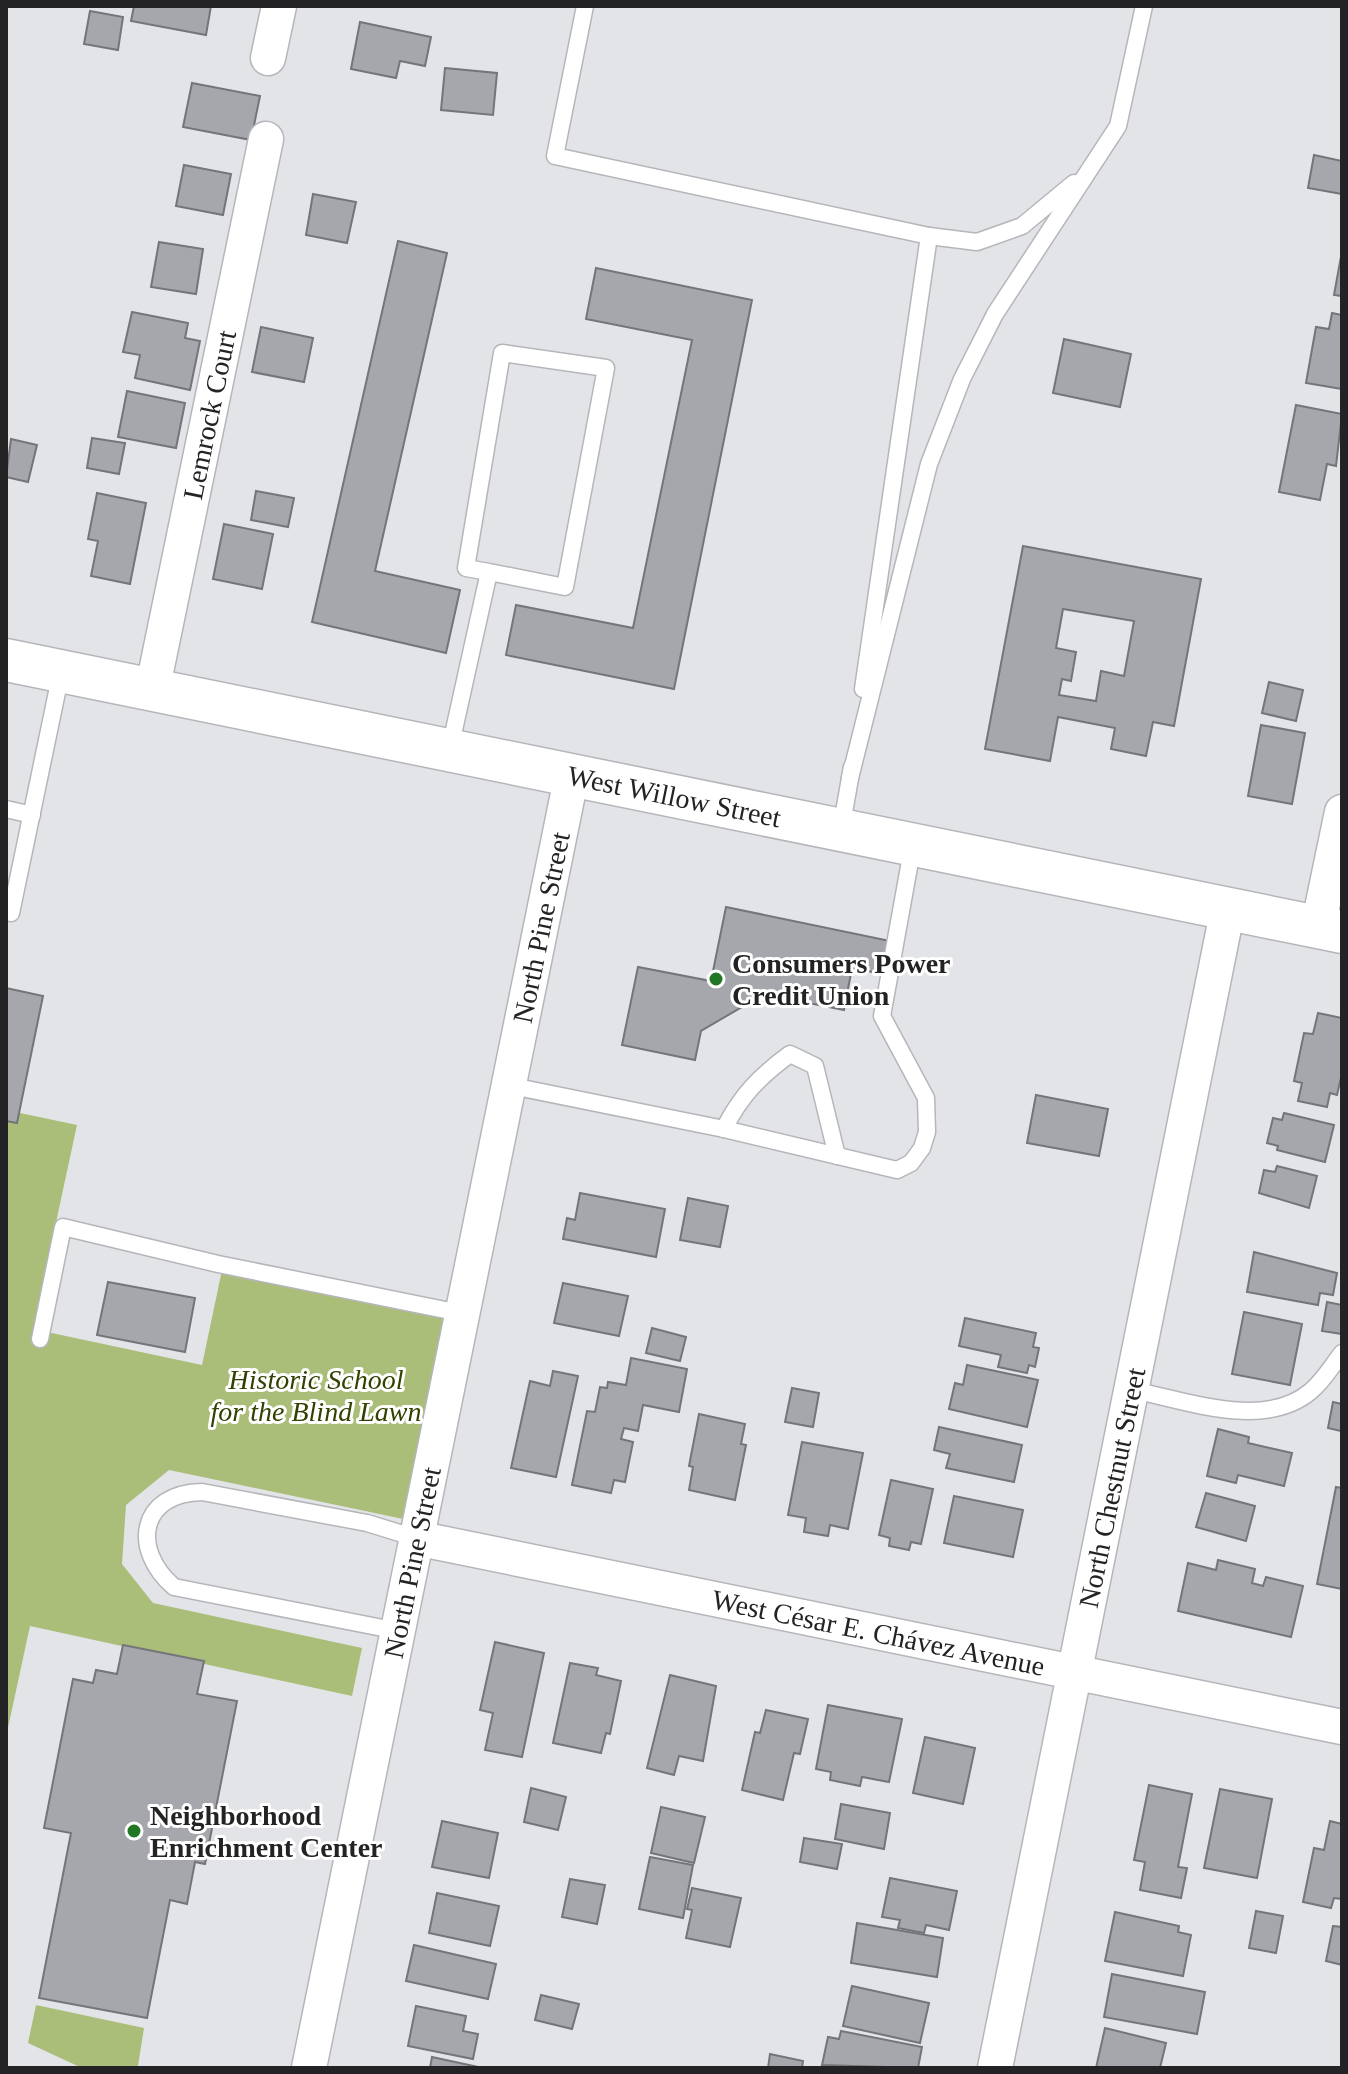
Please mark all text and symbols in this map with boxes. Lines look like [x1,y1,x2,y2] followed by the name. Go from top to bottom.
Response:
[177,327,242,502] street label: Lemrock Court
[565,760,784,833] street label: West Willow Street
[507,829,576,1026] street label: North Pine Street
[732,948,951,1011] place label: Consumers Power Credit Union
[707,970,725,988] marker: Consumers Power Credit Union
[211,1364,421,1427] park label: Historic School for the Blind Lawn
[1073,1365,1151,1610] street label: North Chestnut Street
[378,1464,447,1661] street label: North Pine Street
[709,1584,1047,1682] street label: West César E. Chávez Avenue
[150,1800,383,1863] place label: Neighborhood Enrichment Center
[125,1822,143,1840] marker: Neighborhood Enrichment Center

